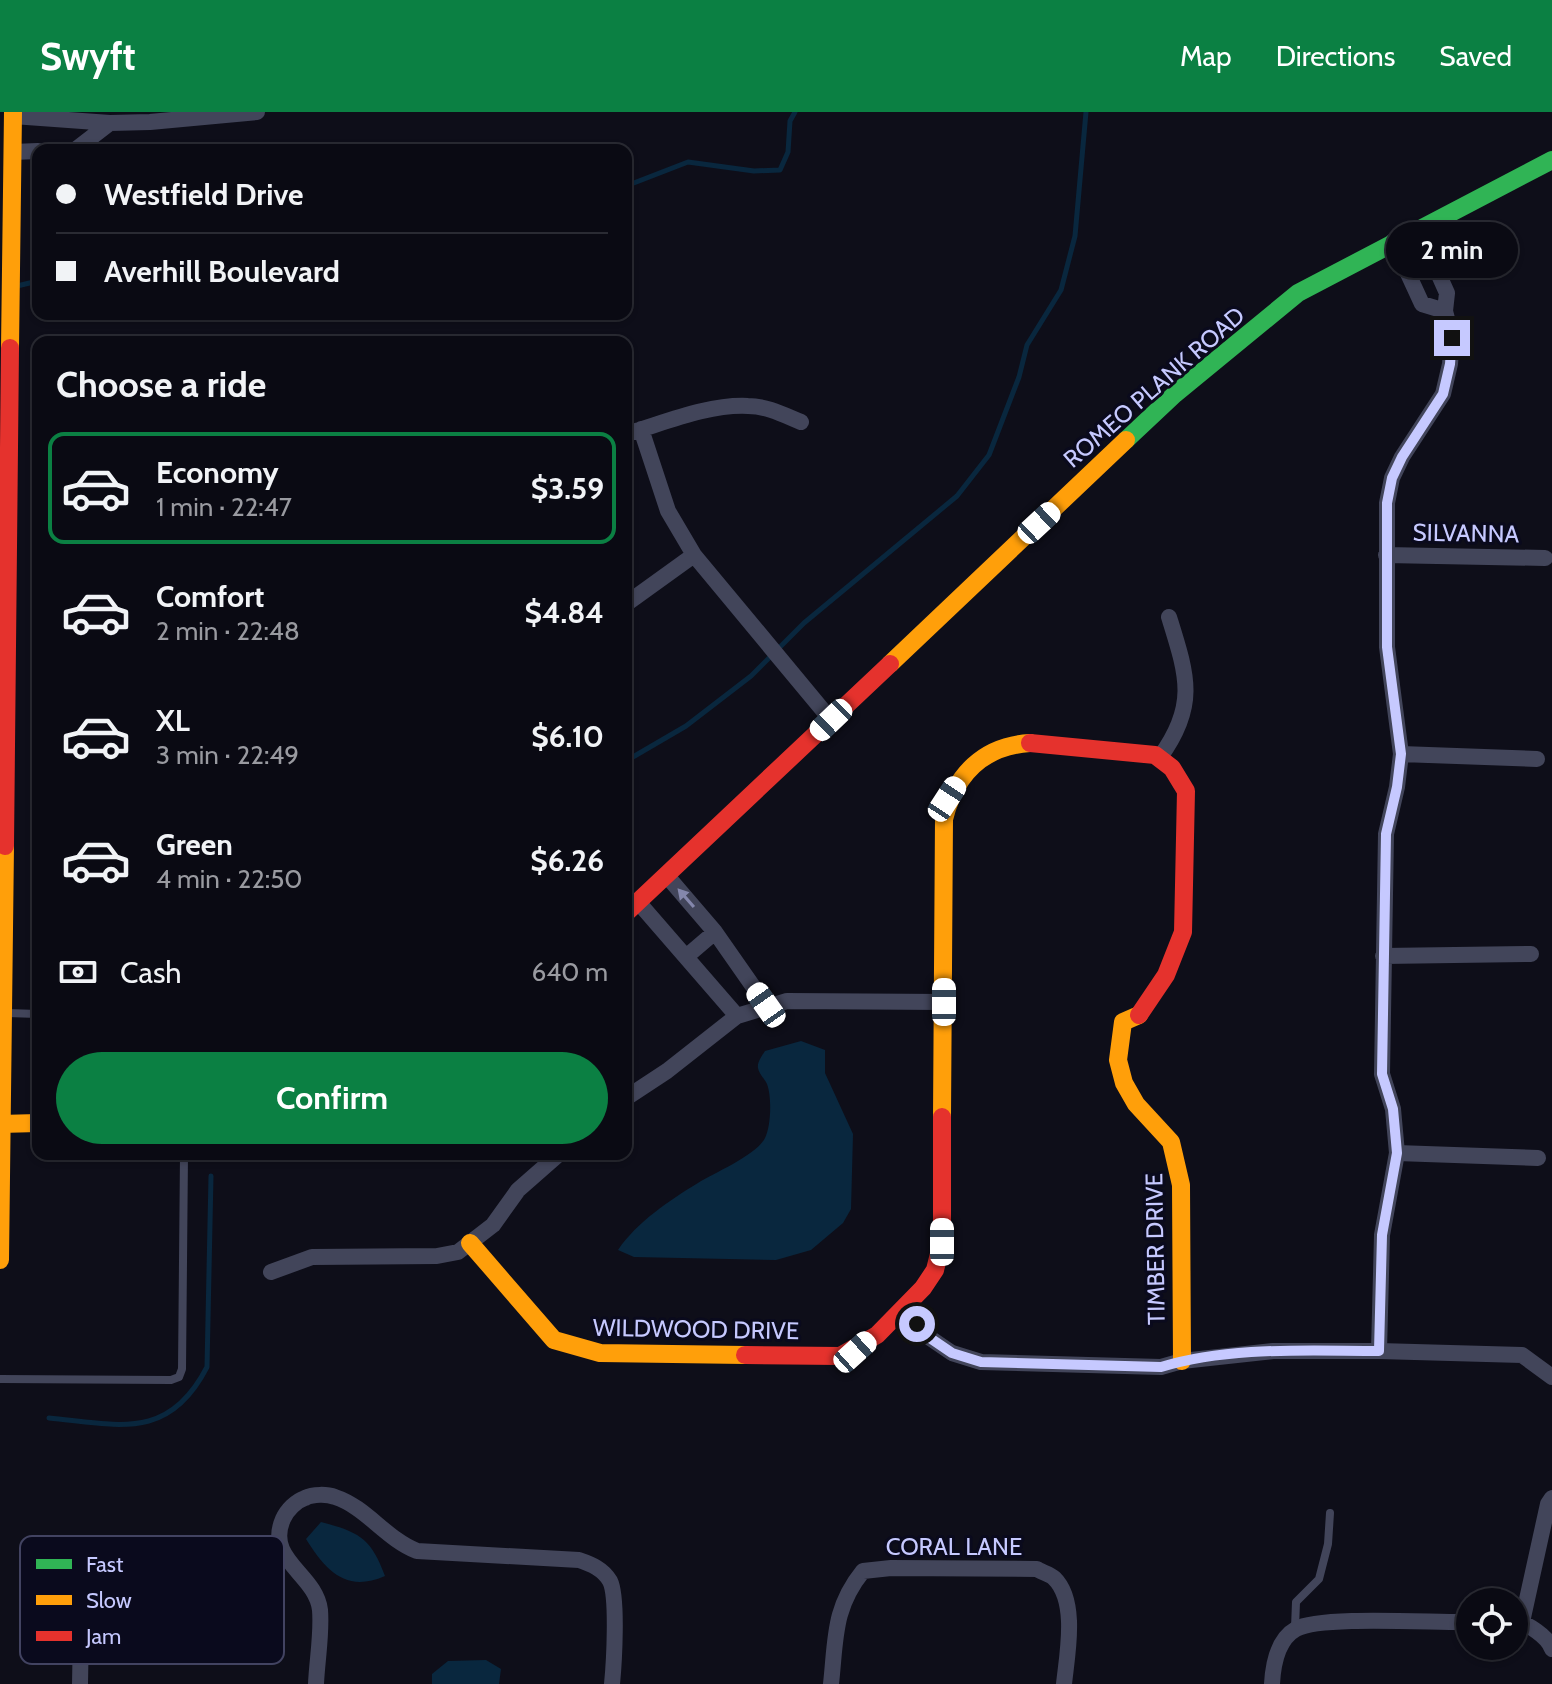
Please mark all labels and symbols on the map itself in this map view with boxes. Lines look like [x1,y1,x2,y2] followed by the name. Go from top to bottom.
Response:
[1386,222,1518,278] callout: 2 min
[1058,300,1250,474] street label: ROMEO PLANK ROAD
[1434,320,1470,356] route end
[1013,498,1065,548] car
[1412,518,1520,548] street label: SILVANNA
[805,695,857,745] car
[924,772,970,826] car
[678,888,695,908] one-way arrow
[742,978,790,1032] car
[932,978,956,1026] car
[1139,1173,1171,1325] street label: TIMBER DRIVE
[930,1218,954,1266] car
[899,1306,935,1342] route start
[593,1313,799,1345] street label: WILDWOOD DRIVE
[829,1327,881,1377] car
[886,1532,1022,1561] street label: CORAL LANE
[20,1536,284,1664] legend
[86,1551,124,1578] text: Fast
[86,1587,132,1614] text: Slow
[85,1623,121,1650] text: Jam

